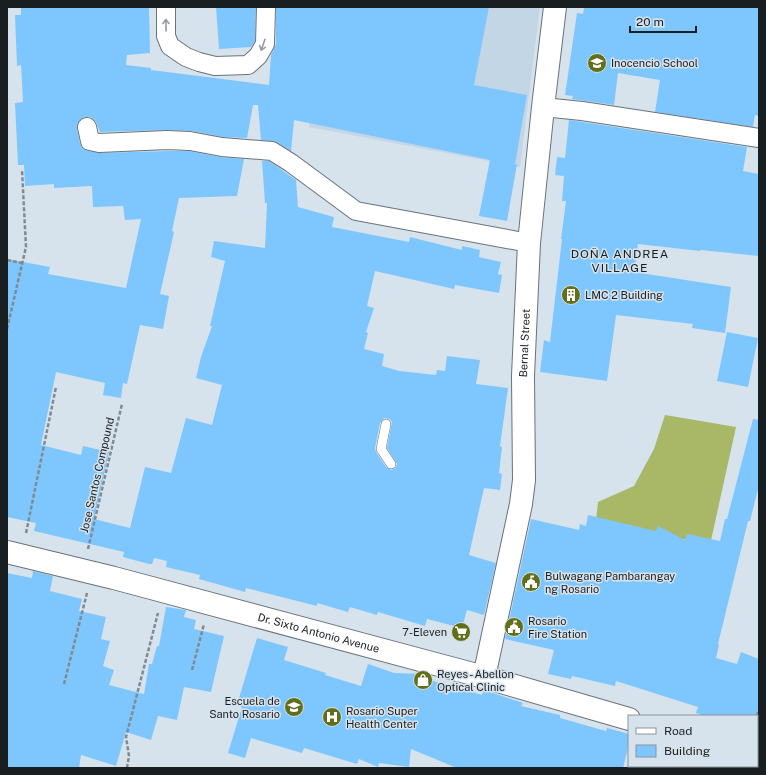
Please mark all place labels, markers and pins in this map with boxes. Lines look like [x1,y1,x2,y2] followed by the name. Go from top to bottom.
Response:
[586,52,608,74] school or university icon: Inocencio School
[611,57,698,69] place label: Inocencio School
[560,284,582,306] building icon: LMC 2 Building
[585,289,663,301] place label: LMC 2 Building
[545,570,675,595] place label: Bulwagang Pambarangay ng Rosario
[520,571,542,593] public building icon: Bulwagang Pambarangay ng Rosario
[528,615,587,640] place label: Rosario Fire Station
[503,616,525,638] public building icon: Rosario Fire Station
[450,621,472,643] supermarket icon: 7-Eleven
[402,626,447,638] place label: 7-Eleven
[437,668,514,693] place label: Reyes - Abellon Optical Clinic
[412,669,434,691] shop icon: Reyes - Abellon Optical Clinic
[209,695,280,720] place label: Escuela de Santo Rosario
[283,696,305,718] school or university icon: Escuela de Santo Rosario
[346,705,418,730] place label: Rosario Super Health Center
[321,706,343,728] hospital icon: Rosario Super Health Center

